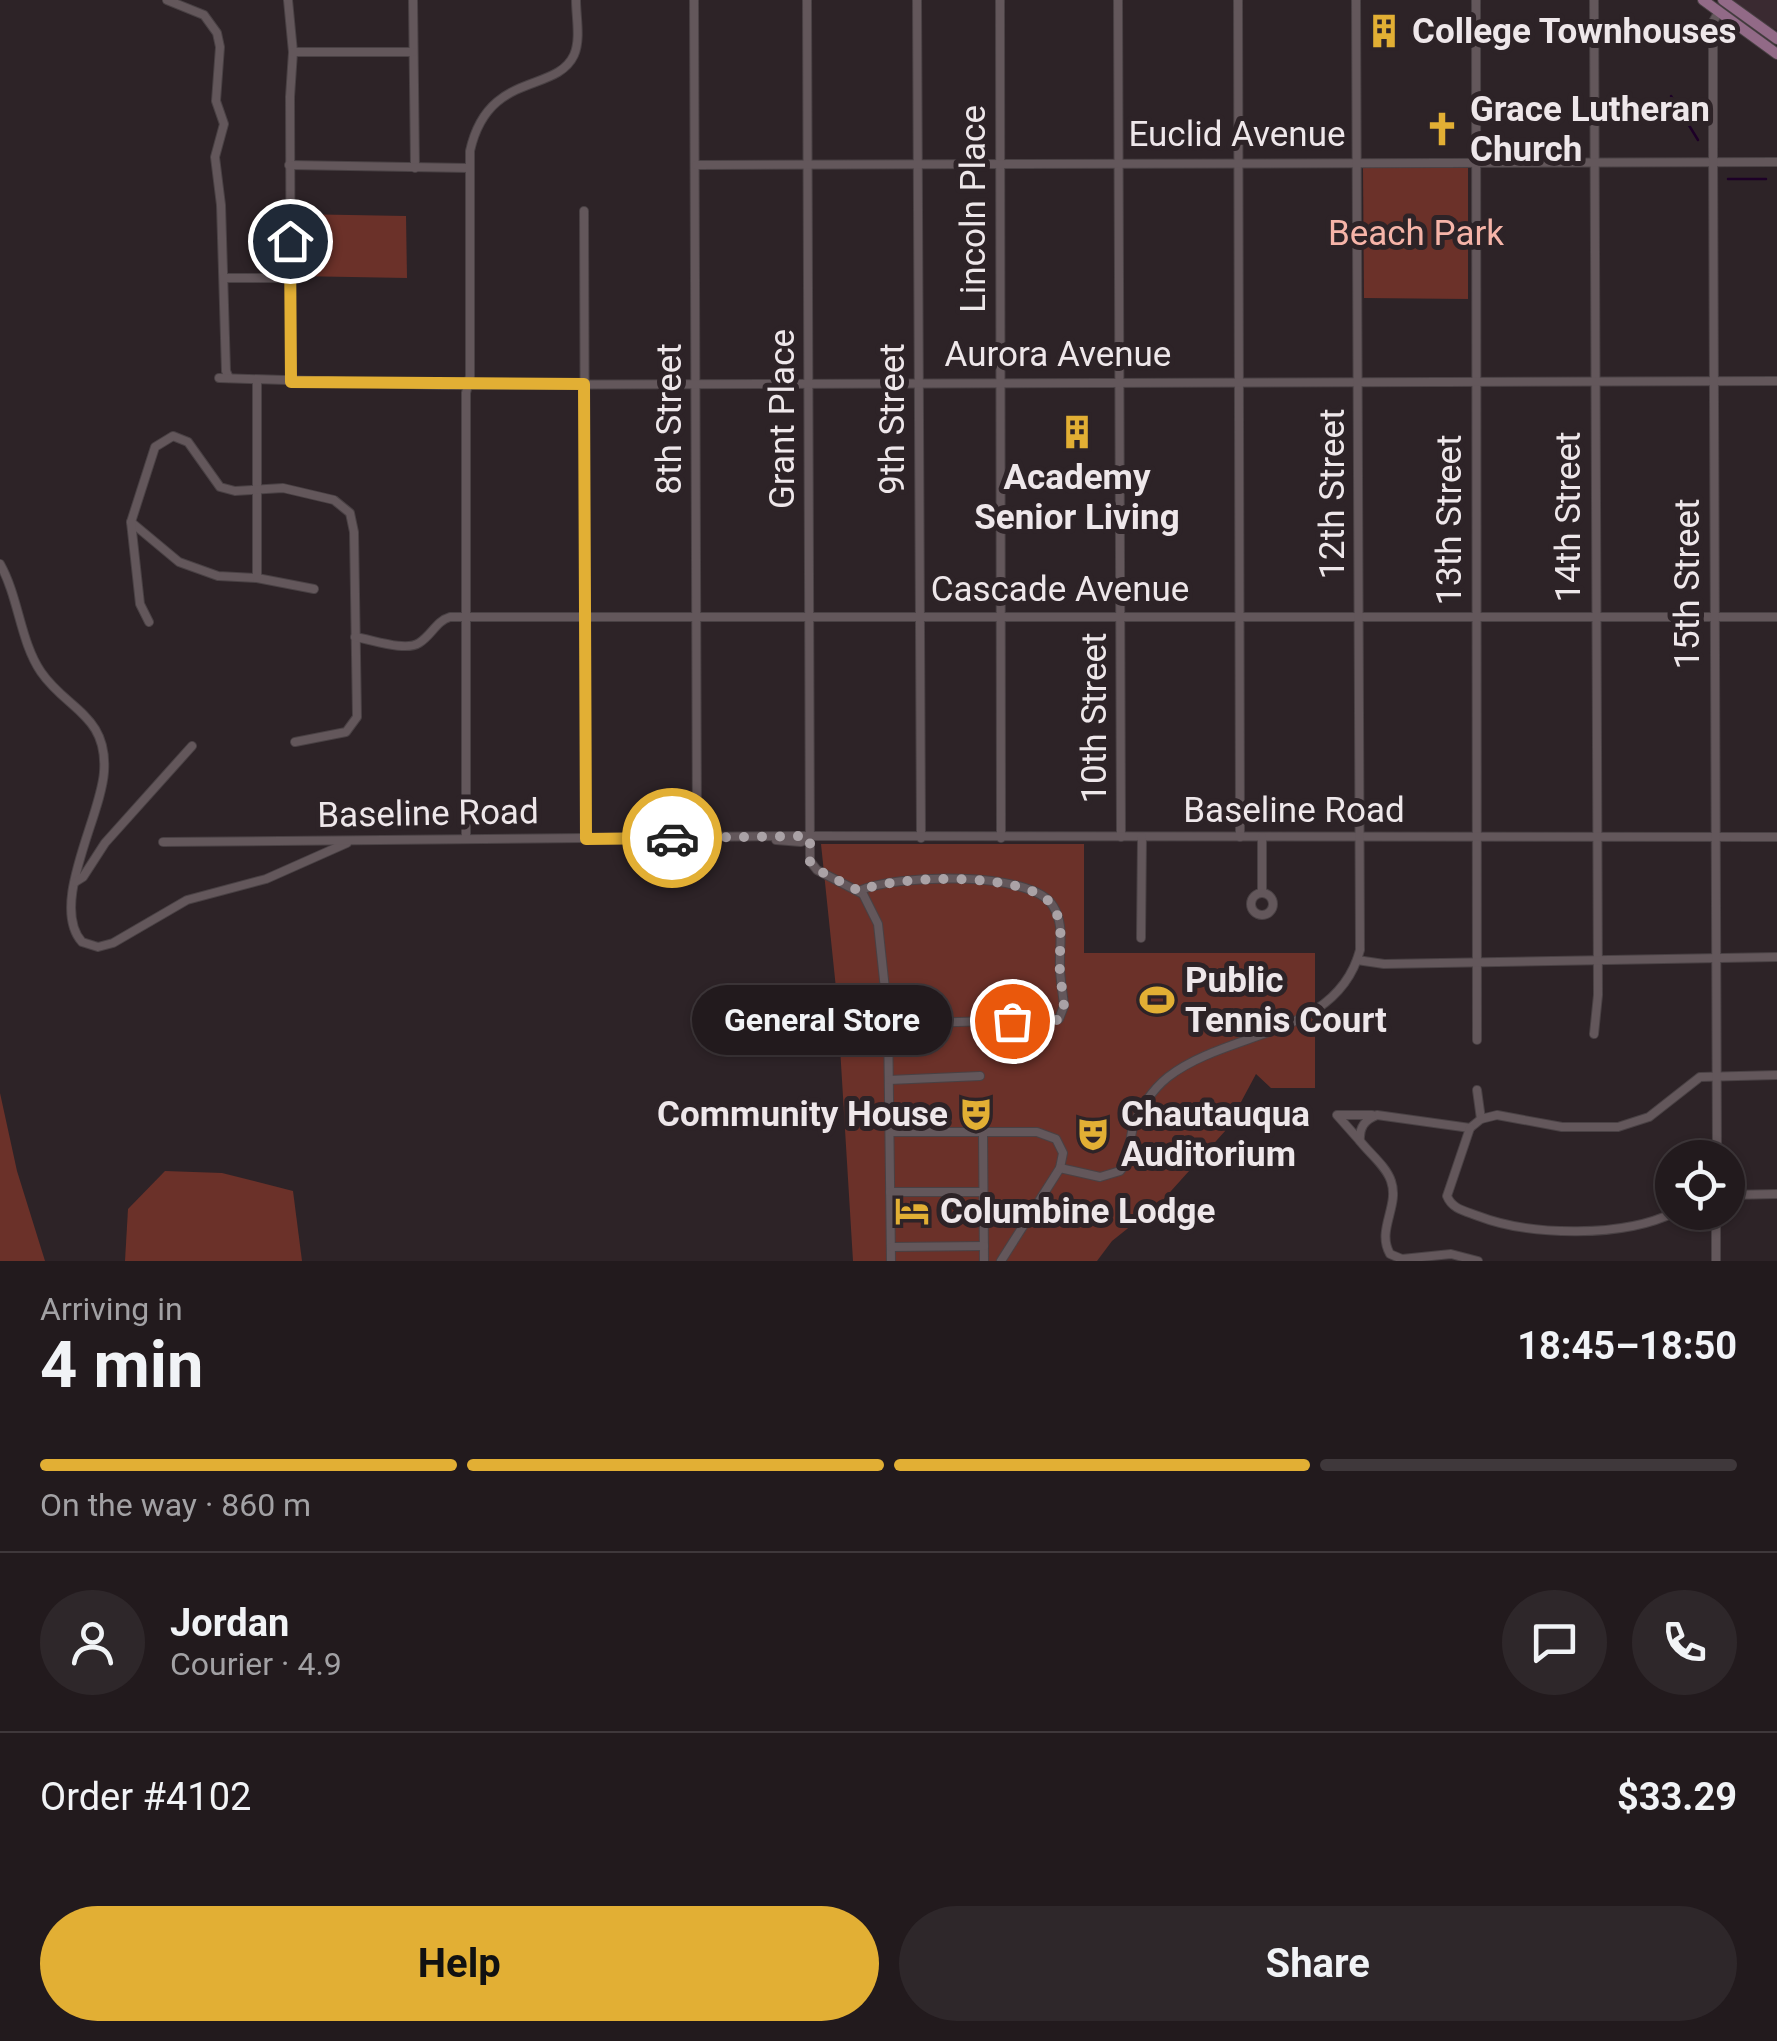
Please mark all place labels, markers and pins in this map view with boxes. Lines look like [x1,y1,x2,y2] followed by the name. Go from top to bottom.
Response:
[1412,11,1736,52] place label: College Townhouses
[1365,12,1403,50] building icon: College Townhouses
[1470,89,1710,170] place label: Grace Lutheran Church
[1423,110,1461,148] church icon: Grace Lutheran Church
[248,199,333,284] pin
[1058,413,1096,451] building icon: Academy Senior Living
[974,457,1180,538] place label: Academy Senior Living
[1185,960,1387,1041] place label: Public Tennis Court
[970,979,1055,1064] pin
[1138,981,1176,1019] sports icon: Public Tennis Court
[692,986,952,1056] callout: General Store
[657,1094,948,1135] place label: Community House
[1121,1094,1310,1175] place label: Chautauqua Auditorium
[957,1095,995,1133] theatre icon: Community House
[1074,1115,1112,1153] theatre icon: Chautauqua Auditorium
[940,1191,1215,1232] place label: Columbine Lodge
[893,1192,931,1230] hotel icon: Columbine Lodge

